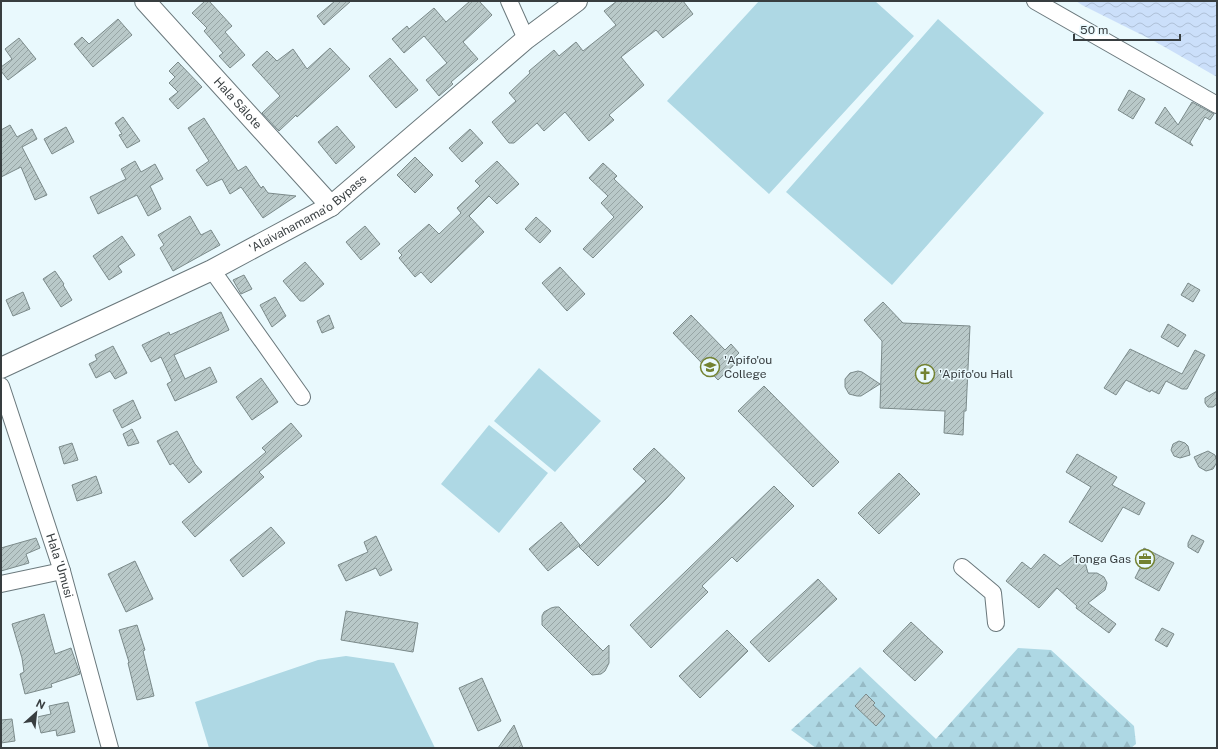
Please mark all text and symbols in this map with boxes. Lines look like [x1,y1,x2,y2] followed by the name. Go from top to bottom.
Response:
[1074,16,1180,42] scale bar
[1080,23,1108,37] text: 50 m
[211,75,265,132] street label: Hala Sālote
[247,172,369,256] street label: 'Alaivahamama'o Bypass
[724,353,772,381] place label: 'Apifo'ou College
[699,356,721,378] school or university icon: 'Apifo'ou College
[914,363,936,385] church icon: 'Apifo'ou Hall
[939,367,1013,381] place label: 'Apifo'ou Hall
[43,532,76,599] street label: Hala 'Umusi
[1134,548,1156,570] office icon: Tonga Gas
[1073,552,1131,566] place label: Tonga Gas
[16,693,56,733] north arrow
[34,697,47,711] text: N

